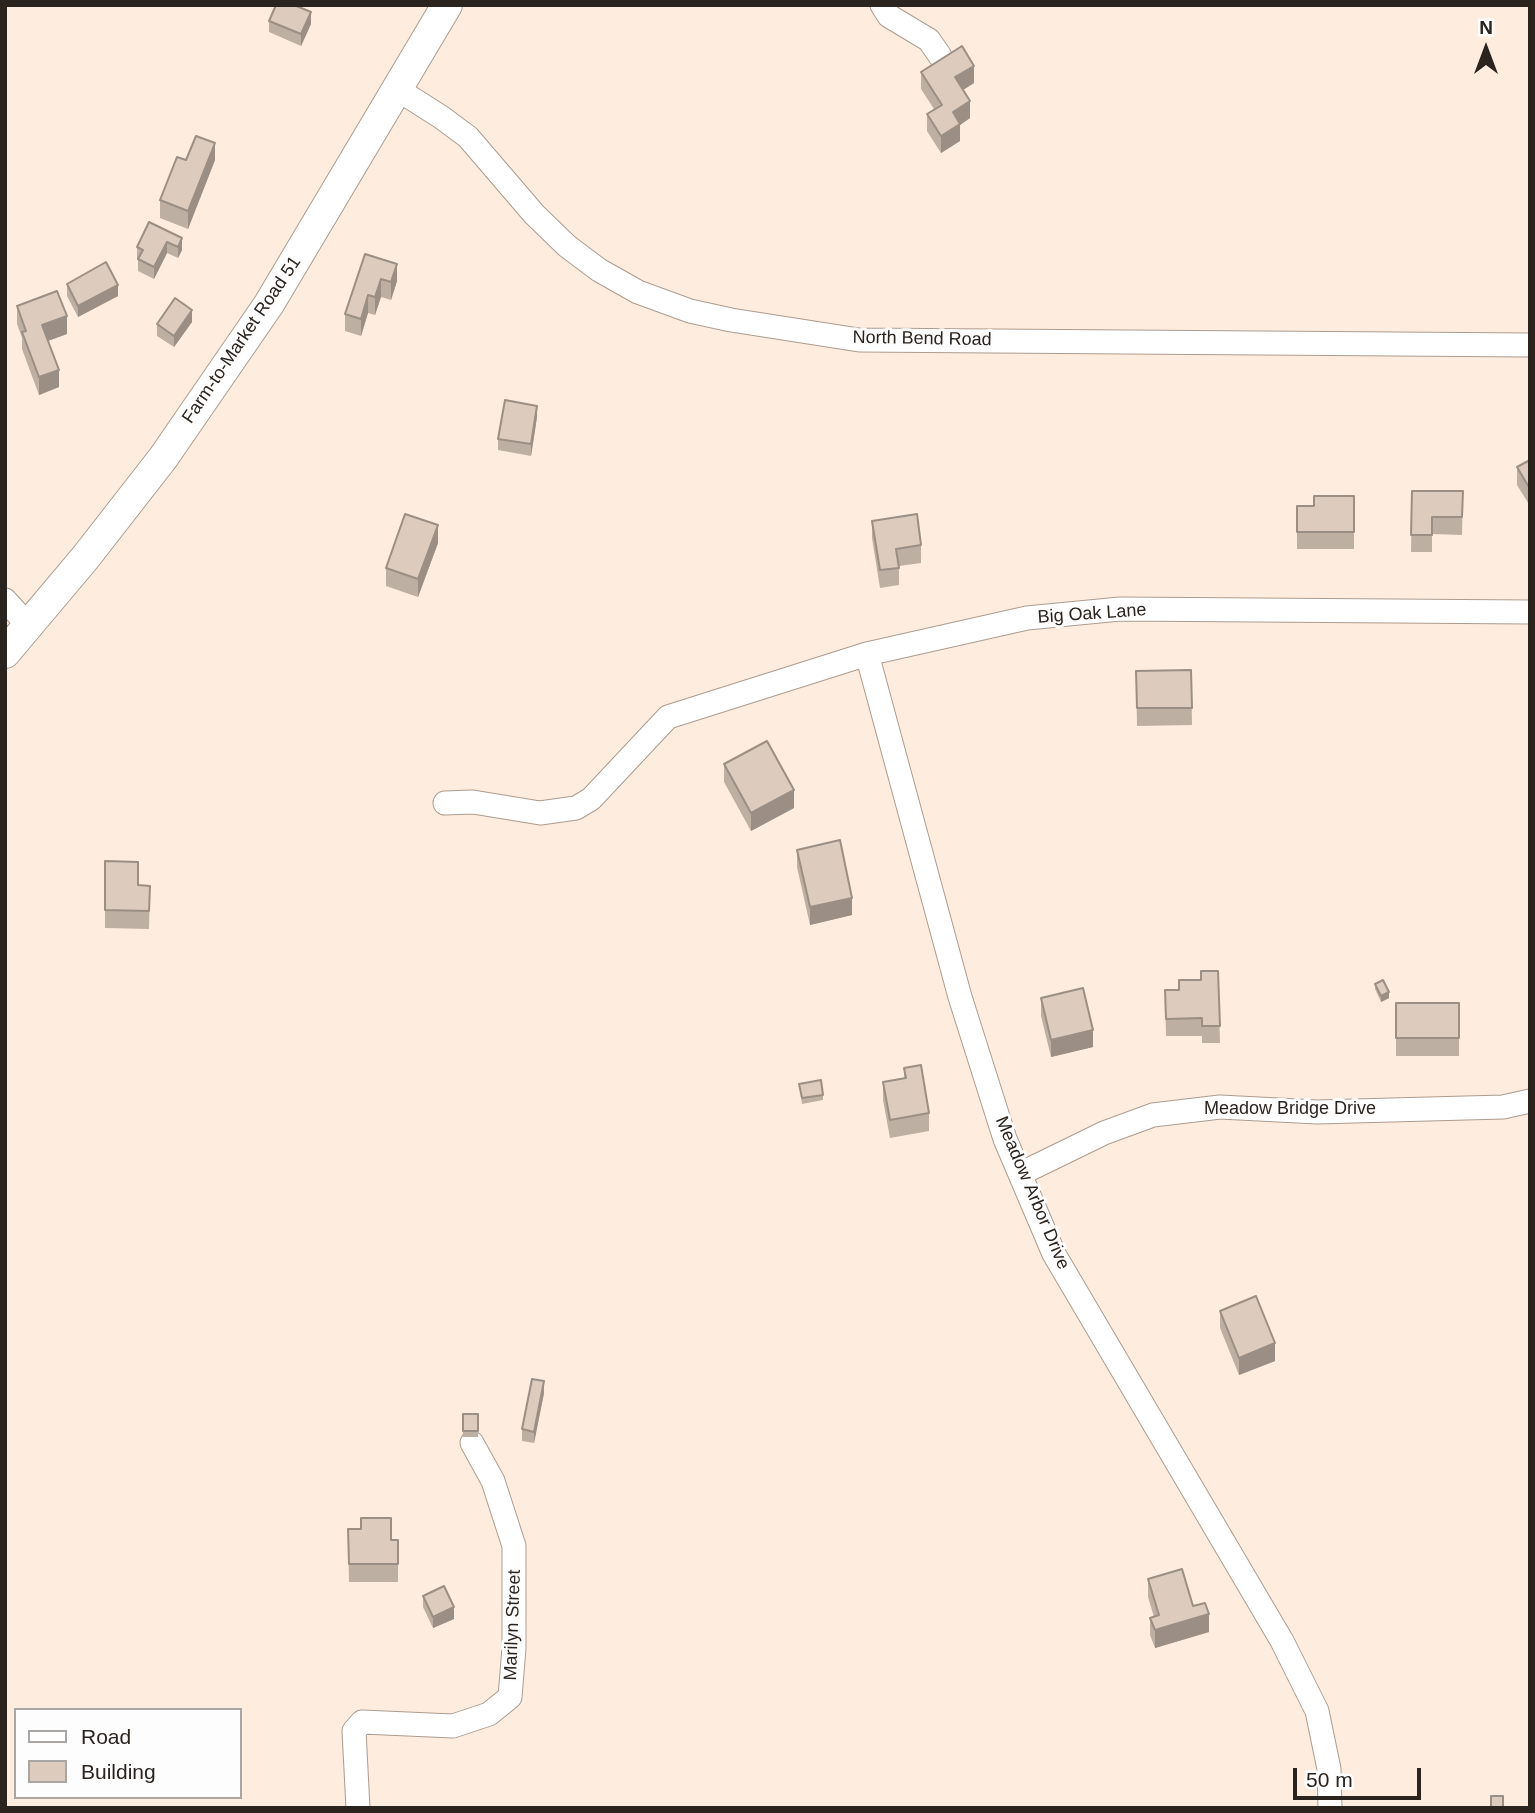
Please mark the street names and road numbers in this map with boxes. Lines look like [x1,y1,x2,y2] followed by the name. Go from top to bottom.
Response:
[178,252,306,428] street label: Farm-to-Market Road 51
[852,327,992,351] street label: North Bend Road
[1037,599,1147,629] street label: Big Oak Lane
[1204,1098,1376,1120] street label: Meadow Bridge Drive
[990,1113,1074,1273] street label: Meadow Arbor Drive
[500,1569,526,1681] street label: Marilyn Street

